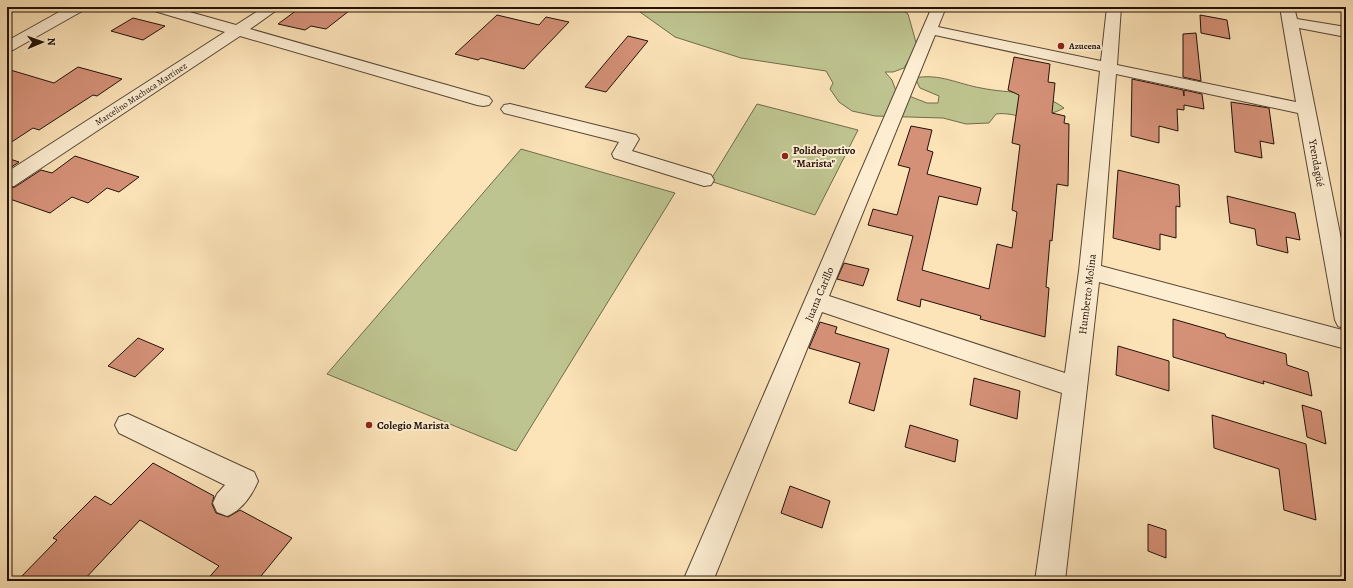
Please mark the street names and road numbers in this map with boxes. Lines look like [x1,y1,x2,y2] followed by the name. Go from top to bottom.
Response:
[93,60,189,128] street label: Marcelino Machuca Martínez
[1305,137,1328,188] street label: Yrendagüé
[1075,252,1100,335] street label: Humberto Molina
[801,264,838,324] street label: Juana Carillo

